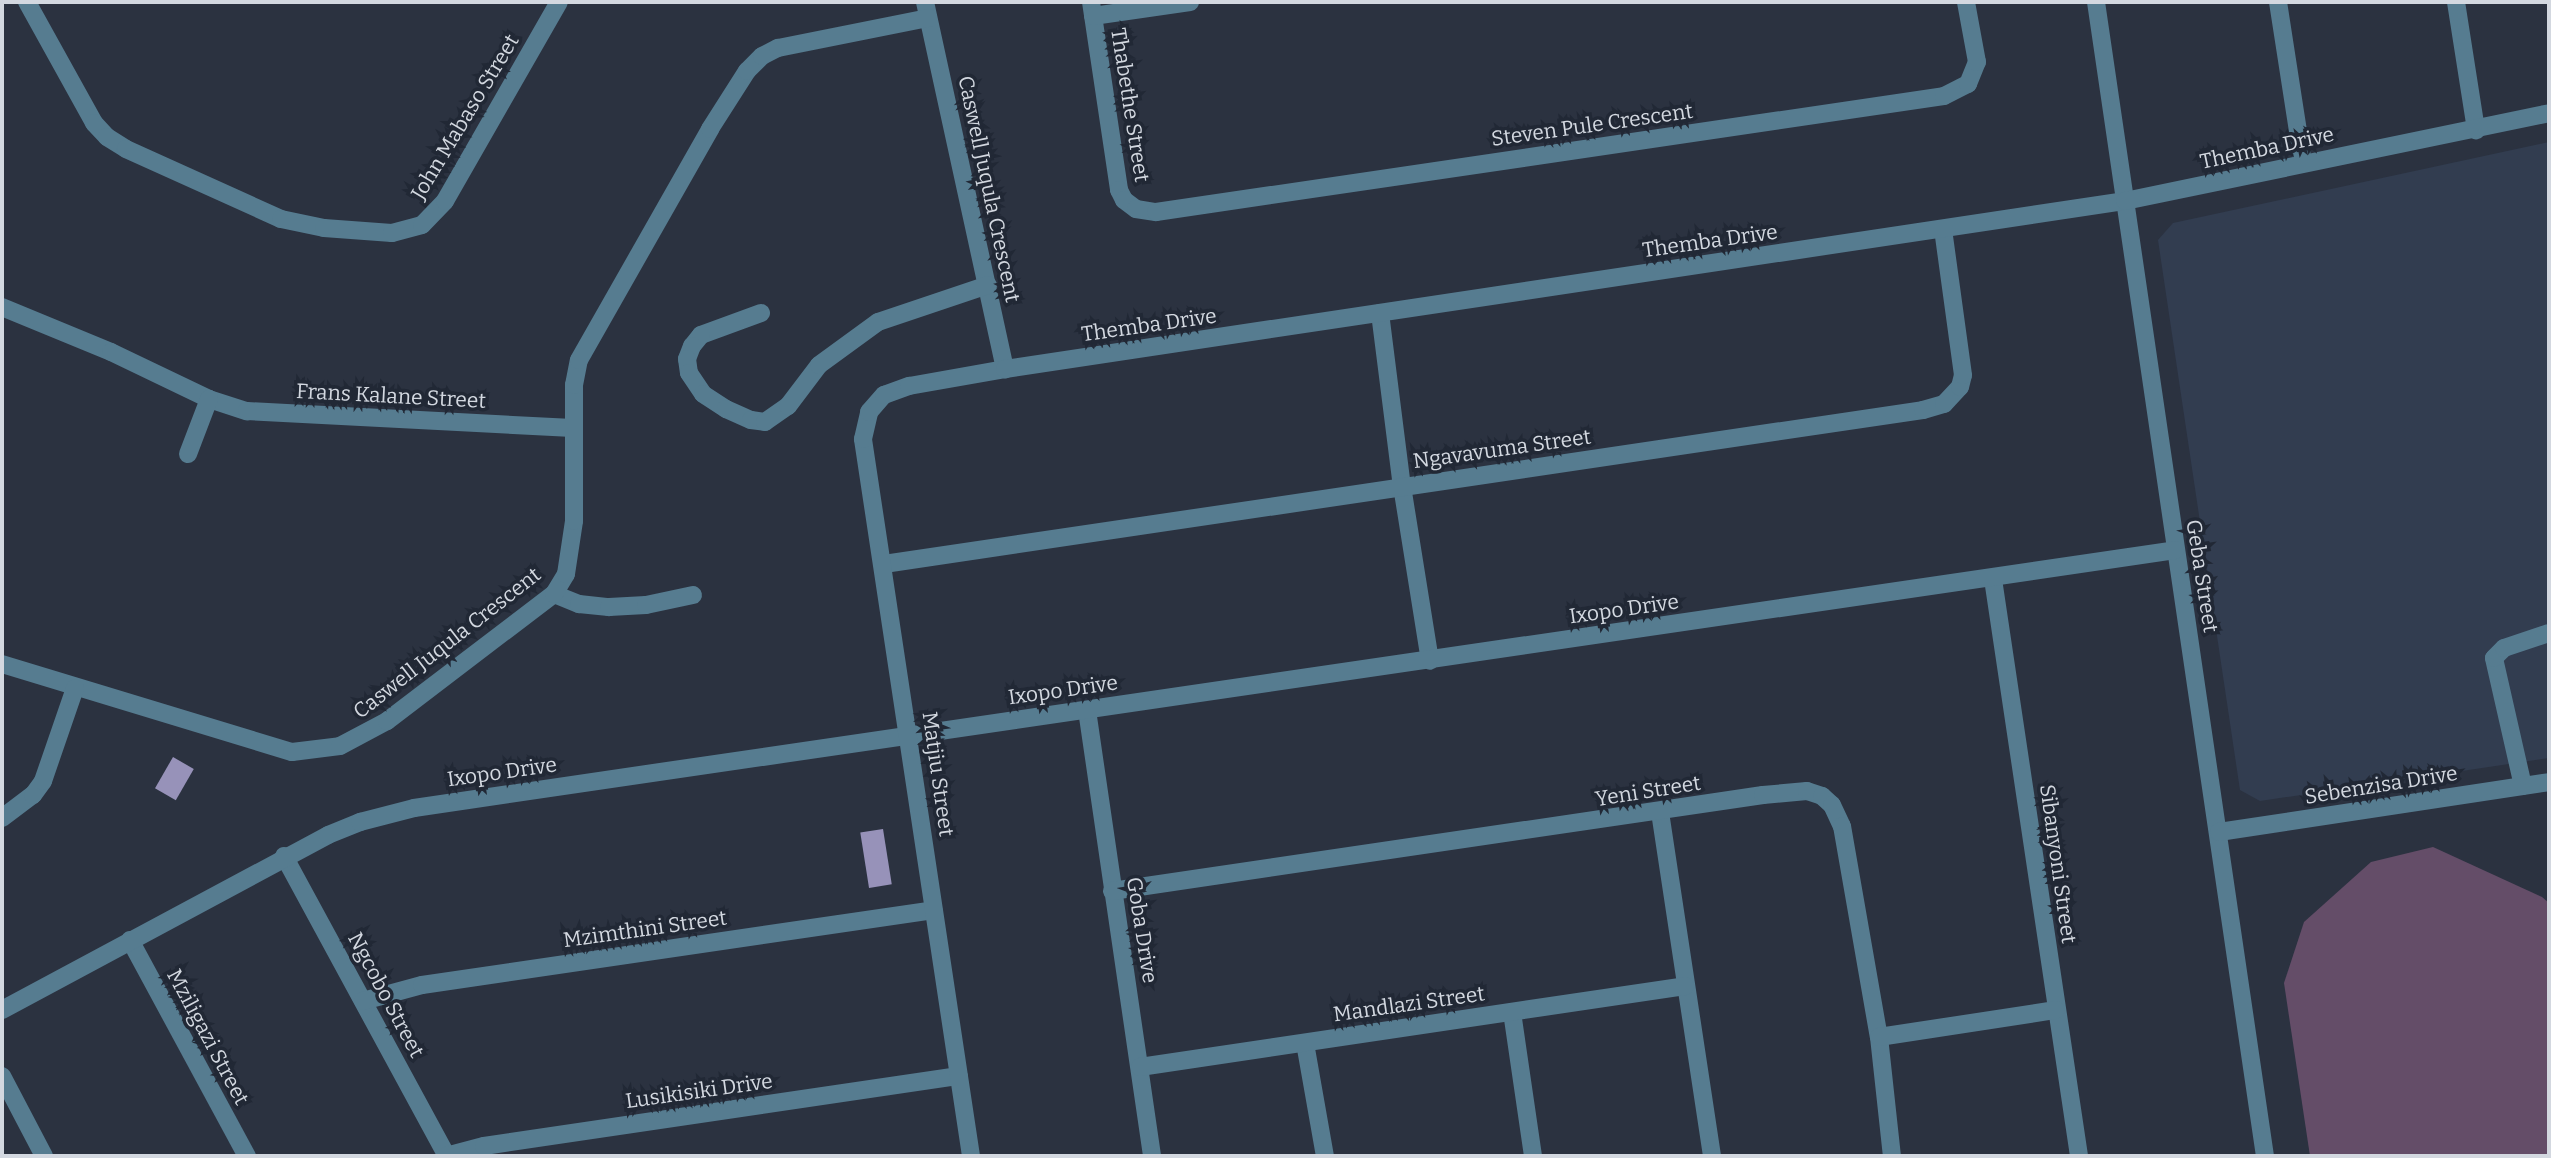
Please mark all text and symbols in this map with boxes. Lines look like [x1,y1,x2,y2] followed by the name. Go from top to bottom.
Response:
[1105,26,1155,184] street label: Thabethe Street
[406,30,524,204] street label: John Mabaso Street
[953,74,1025,304] street label: Caswell Juqula Crescent
[1490,98,1694,152] street label: Steven Pule Crescent
[2198,122,2336,174] street label: Themba Drive
[1641,219,1779,263] street label: Themba Drive
[1080,303,1218,347] street label: Themba Drive
[295,378,487,414] street label: Frans Kalane Street
[1411,424,1593,474] street label: Ngavavuma Street
[2181,518,2223,634] street label: Geba Street
[348,562,546,724] street label: Caswell Juqula Crescent
[1568,589,1680,629] street label: Ixopo Drive
[1007,670,1119,710] street label: Ixopo Drive
[917,710,959,838] street label: Matjiu Street
[446,752,558,792] street label: Ixopo Drive
[2303,760,2459,810] street label: Sebenzisa Drive
[1593,770,1703,812] street label: Yeni Street
[2034,783,2082,945] street label: Sibanyoni Street
[1121,875,1163,985] street label: Goba Drive
[562,905,728,953] street label: Mzimthini Street
[342,928,430,1062] street label: Ngcobo Street
[162,965,254,1109] street label: Mziligazi Street
[1332,981,1486,1027] street label: Mandlazi Street
[624,1068,774,1114] street label: Lusikisiki Drive

